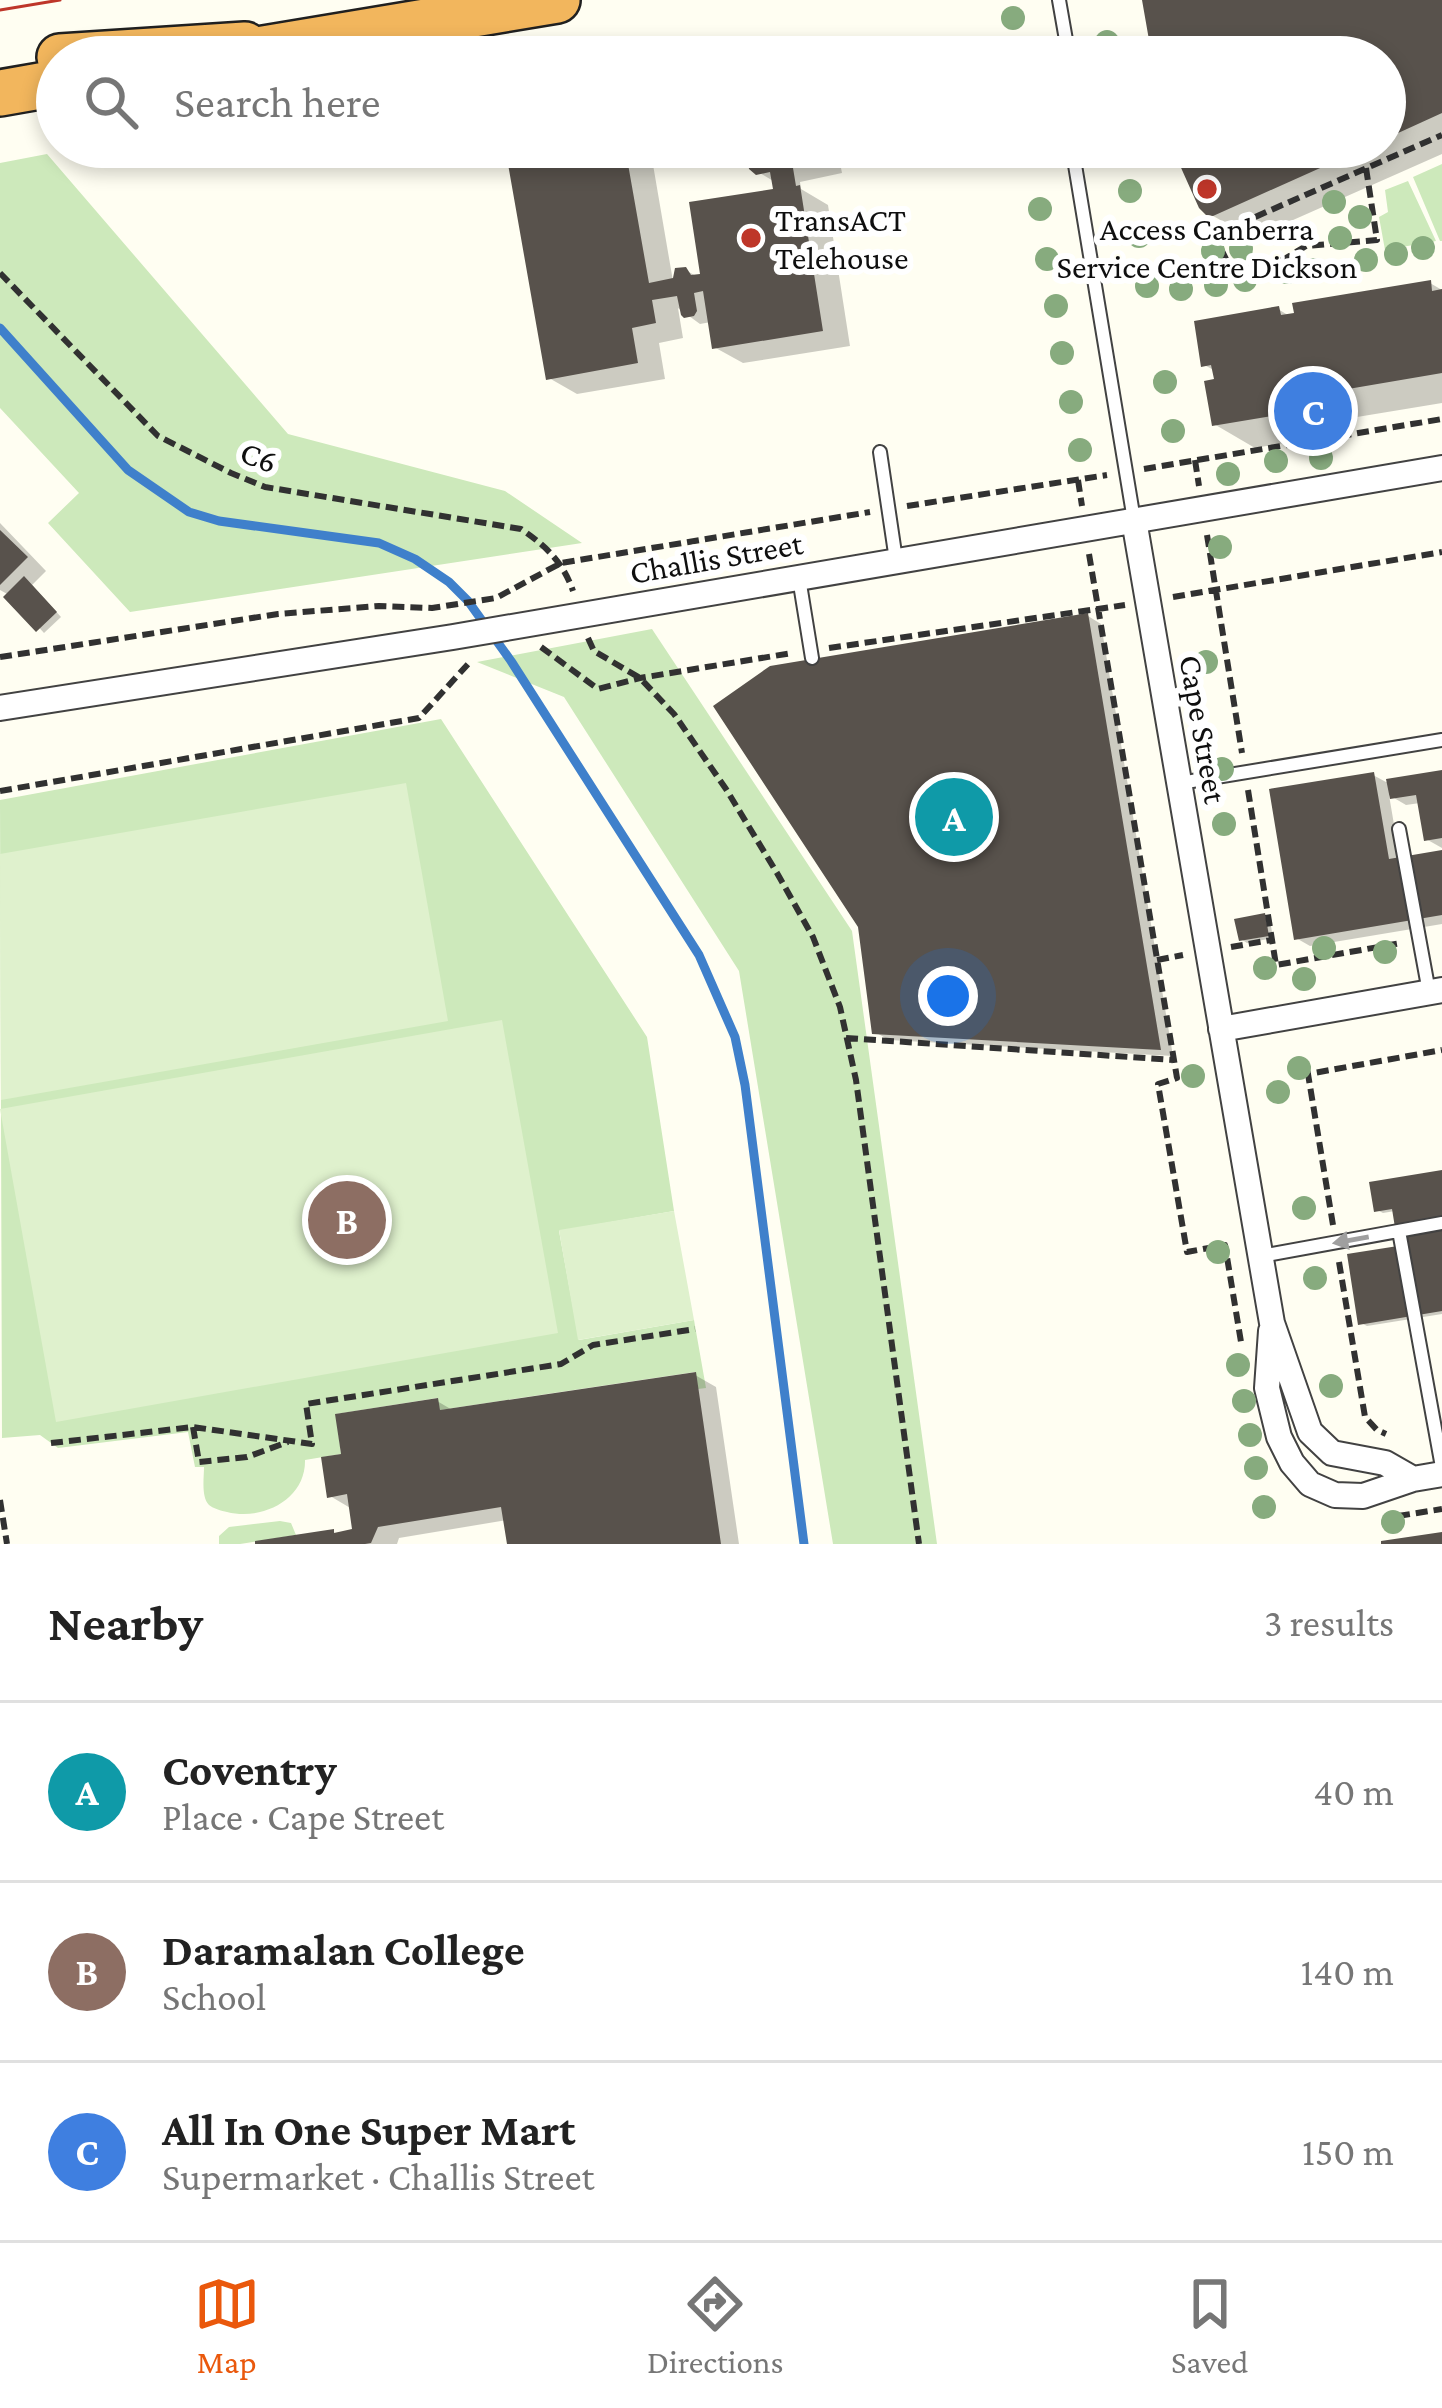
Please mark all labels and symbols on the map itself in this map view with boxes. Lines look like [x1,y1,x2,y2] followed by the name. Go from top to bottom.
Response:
[1194,176,1220,202] marker: Access Canberra Service Centre Dickson
[775,201,908,276] place label: TransACT Telehouse
[1057,210,1357,285] place label: Access Canberra Service Centre Dickson
[738,225,764,251] marker: TransACT Telehouse
[1274,366,1352,456] pin: C
[235,433,282,480] street label: C6
[627,524,806,591] street label: Challis Street
[1172,652,1235,807] street label: Cape Street
[915,772,993,862] pin: A
[918,966,978,1026] your location
[308,1175,386,1265] pin: B
[1332,1231,1370,1249] one-way arrow

